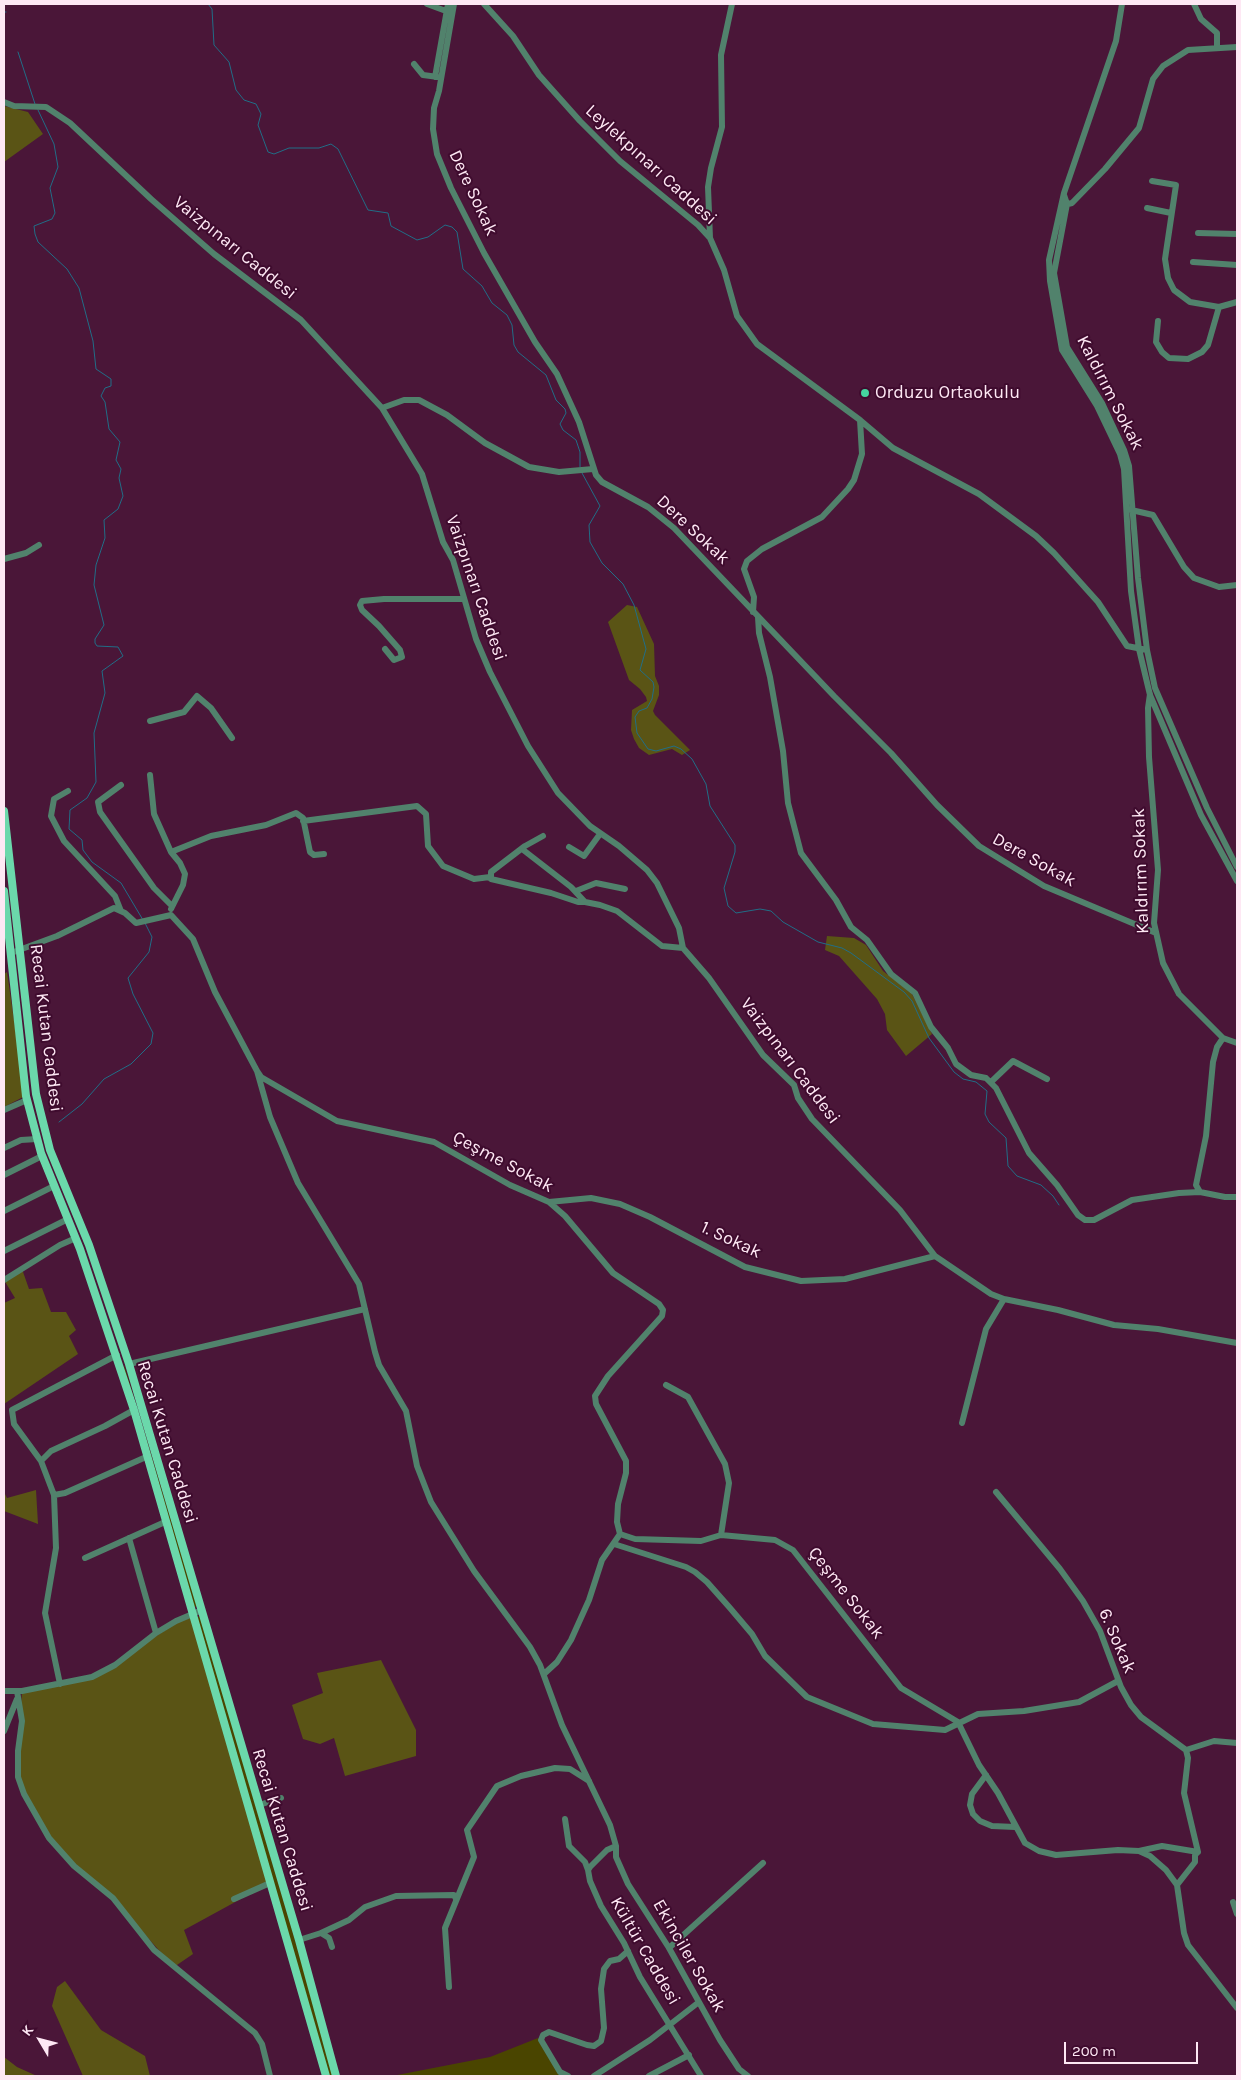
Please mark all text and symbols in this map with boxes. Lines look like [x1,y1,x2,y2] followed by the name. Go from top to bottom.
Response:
[581,100,721,230] street label: Leylekpınarı Caddesi
[444,147,502,239] street label: Dere Sokak
[169,192,301,304] street label: Vaizpınarı Caddesi
[1072,332,1148,454] street label: Kaldırım Sokak
[875,382,1020,404] place label: Orduzu Ortaokulu
[859,387,871,399] marker: Orduzu Ortaokulu
[652,491,734,569] street label: Dere Sokak
[441,512,511,664] street label: Vaizpınarı Caddesi
[1128,808,1154,934] street label: Kaldırım Sokak
[989,828,1079,892] street label: Dere Sokak
[25,943,67,1113] street label: Recai Kutan Caddesi
[735,994,845,1128] street label: Vaizpınarı Caddesi
[449,1126,557,1198] street label: Çeşme Sokak
[697,1217,765,1263] street label: 1. Sokak
[132,1358,202,1526] street label: Recai Kutan Caddesi
[803,1543,889,1643] street label: Çeşme Sokak
[1094,1605,1140,1677] street label: 6. Sokak
[247,1746,317,1914] street label: Recai Kutan Caddesi
[605,1893,685,2009] street label: Kültür Caddesi
[648,1896,730,2016] street label: Ekinciler Sokak
[15,2015,65,2065] north arrow
[18,2022,37,2039] text: K
[1066,2032,1200,2064] scale bar
[1072,2042,1116,2060] text: 200 m

